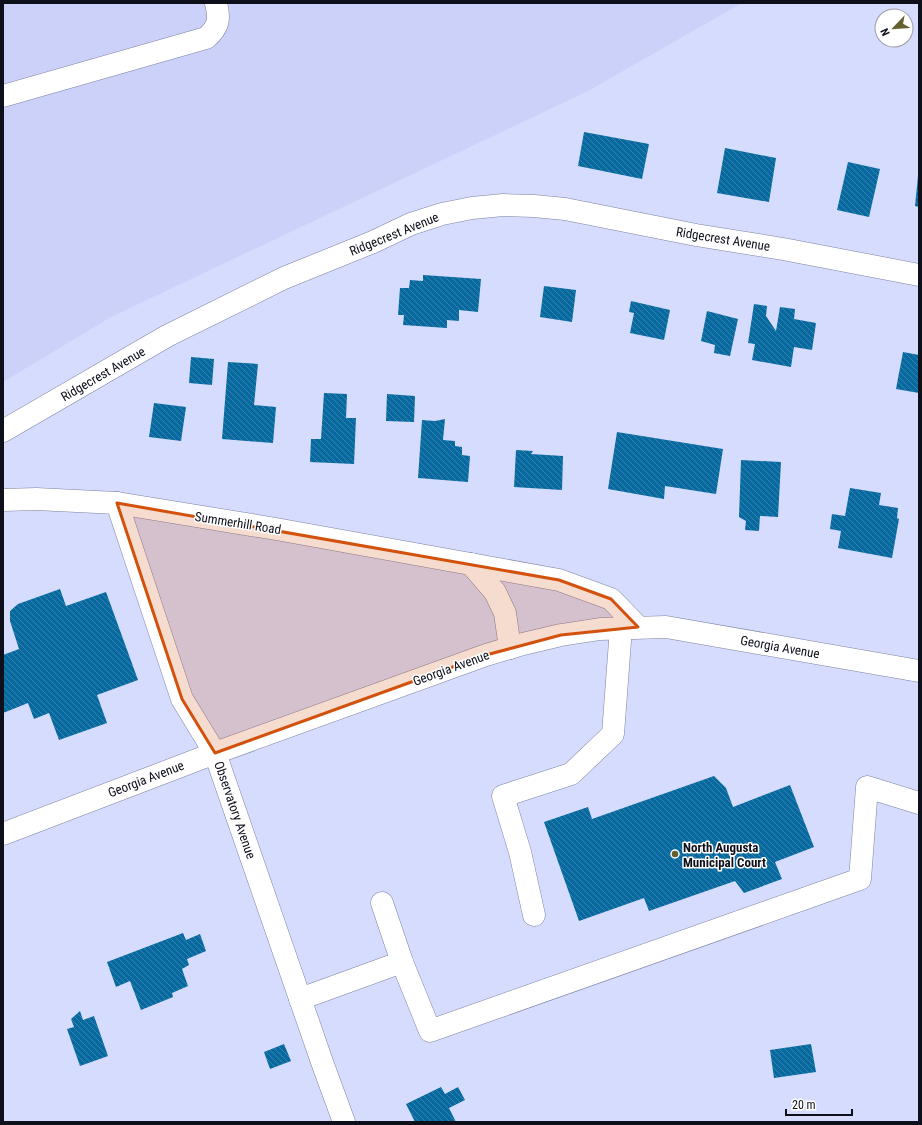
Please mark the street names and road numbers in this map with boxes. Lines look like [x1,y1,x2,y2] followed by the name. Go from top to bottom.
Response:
[347,209,441,259] street label: Ridgecrest Avenue
[675,224,771,254] street label: Ridgecrest Avenue
[58,344,148,404] street label: Ridgecrest Avenue
[194,509,282,537] street label: Summerhill Road
[739,633,821,661] street label: Georgia Avenue
[411,647,491,689] street label: Georgia Avenue
[106,758,186,800] street label: Georgia Avenue
[211,759,259,861] street label: Observatory Avenue

